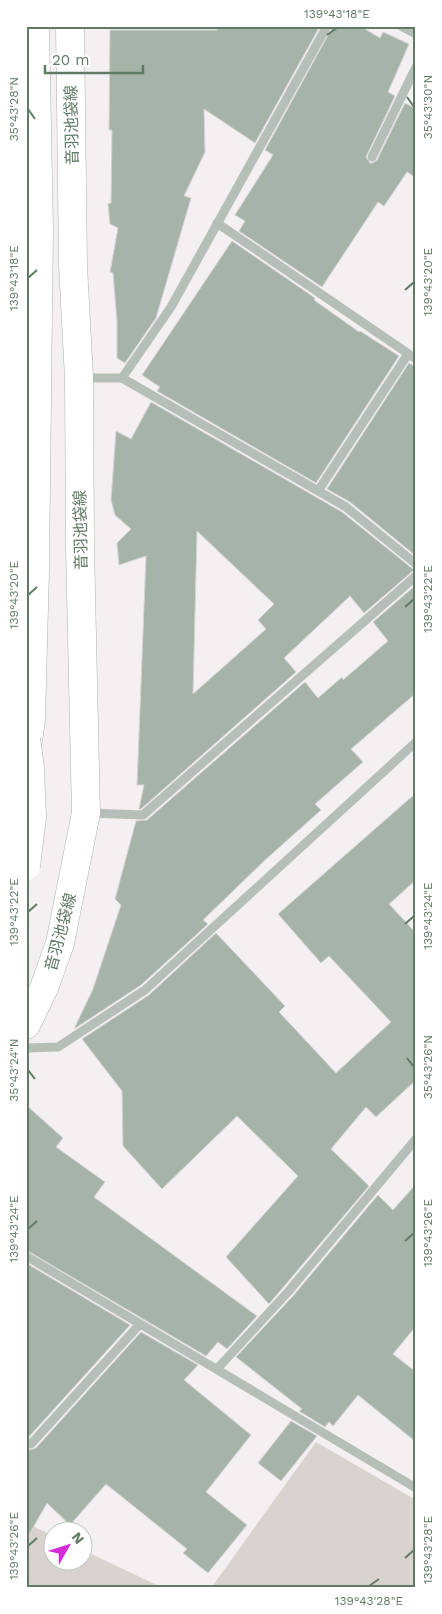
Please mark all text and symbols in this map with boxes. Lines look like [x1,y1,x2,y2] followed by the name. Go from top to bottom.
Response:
[304,7,370,21] text: 139°43'18"E
[45,42,142,74] scale bar
[52,51,90,69] text: 20 m
[421,75,435,139] text: 35°43'30"N
[7,77,21,141] text: 35°43'28"N
[61,85,82,165] street label: 音羽池袋線
[7,245,21,311] text: 139°43'18"E
[421,247,435,316] text: 139°43'20"E
[70,490,91,570] street label: 音羽池袋線
[7,560,21,629] text: 139°43'20"E
[421,565,435,633] text: 139°43'22"E
[7,878,21,946] text: 139°43'22"E
[421,882,435,950] text: 139°43'24"E
[41,891,80,973] street label: 音羽池袋線
[421,1035,435,1099] text: 35°43'26"N
[7,1038,21,1102] text: 35°43'24"N
[7,1195,21,1263] text: 139°43'24"E
[421,1199,435,1267] text: 139°43'26"E
[7,1512,21,1580] text: 139°43'26"E
[421,1516,435,1584] text: 139°43'28"E
[42,1522,92,1572] north arrow
[69,1529,88,1547] text: N
[335,1594,403,1608] text: 139°43'28"E

